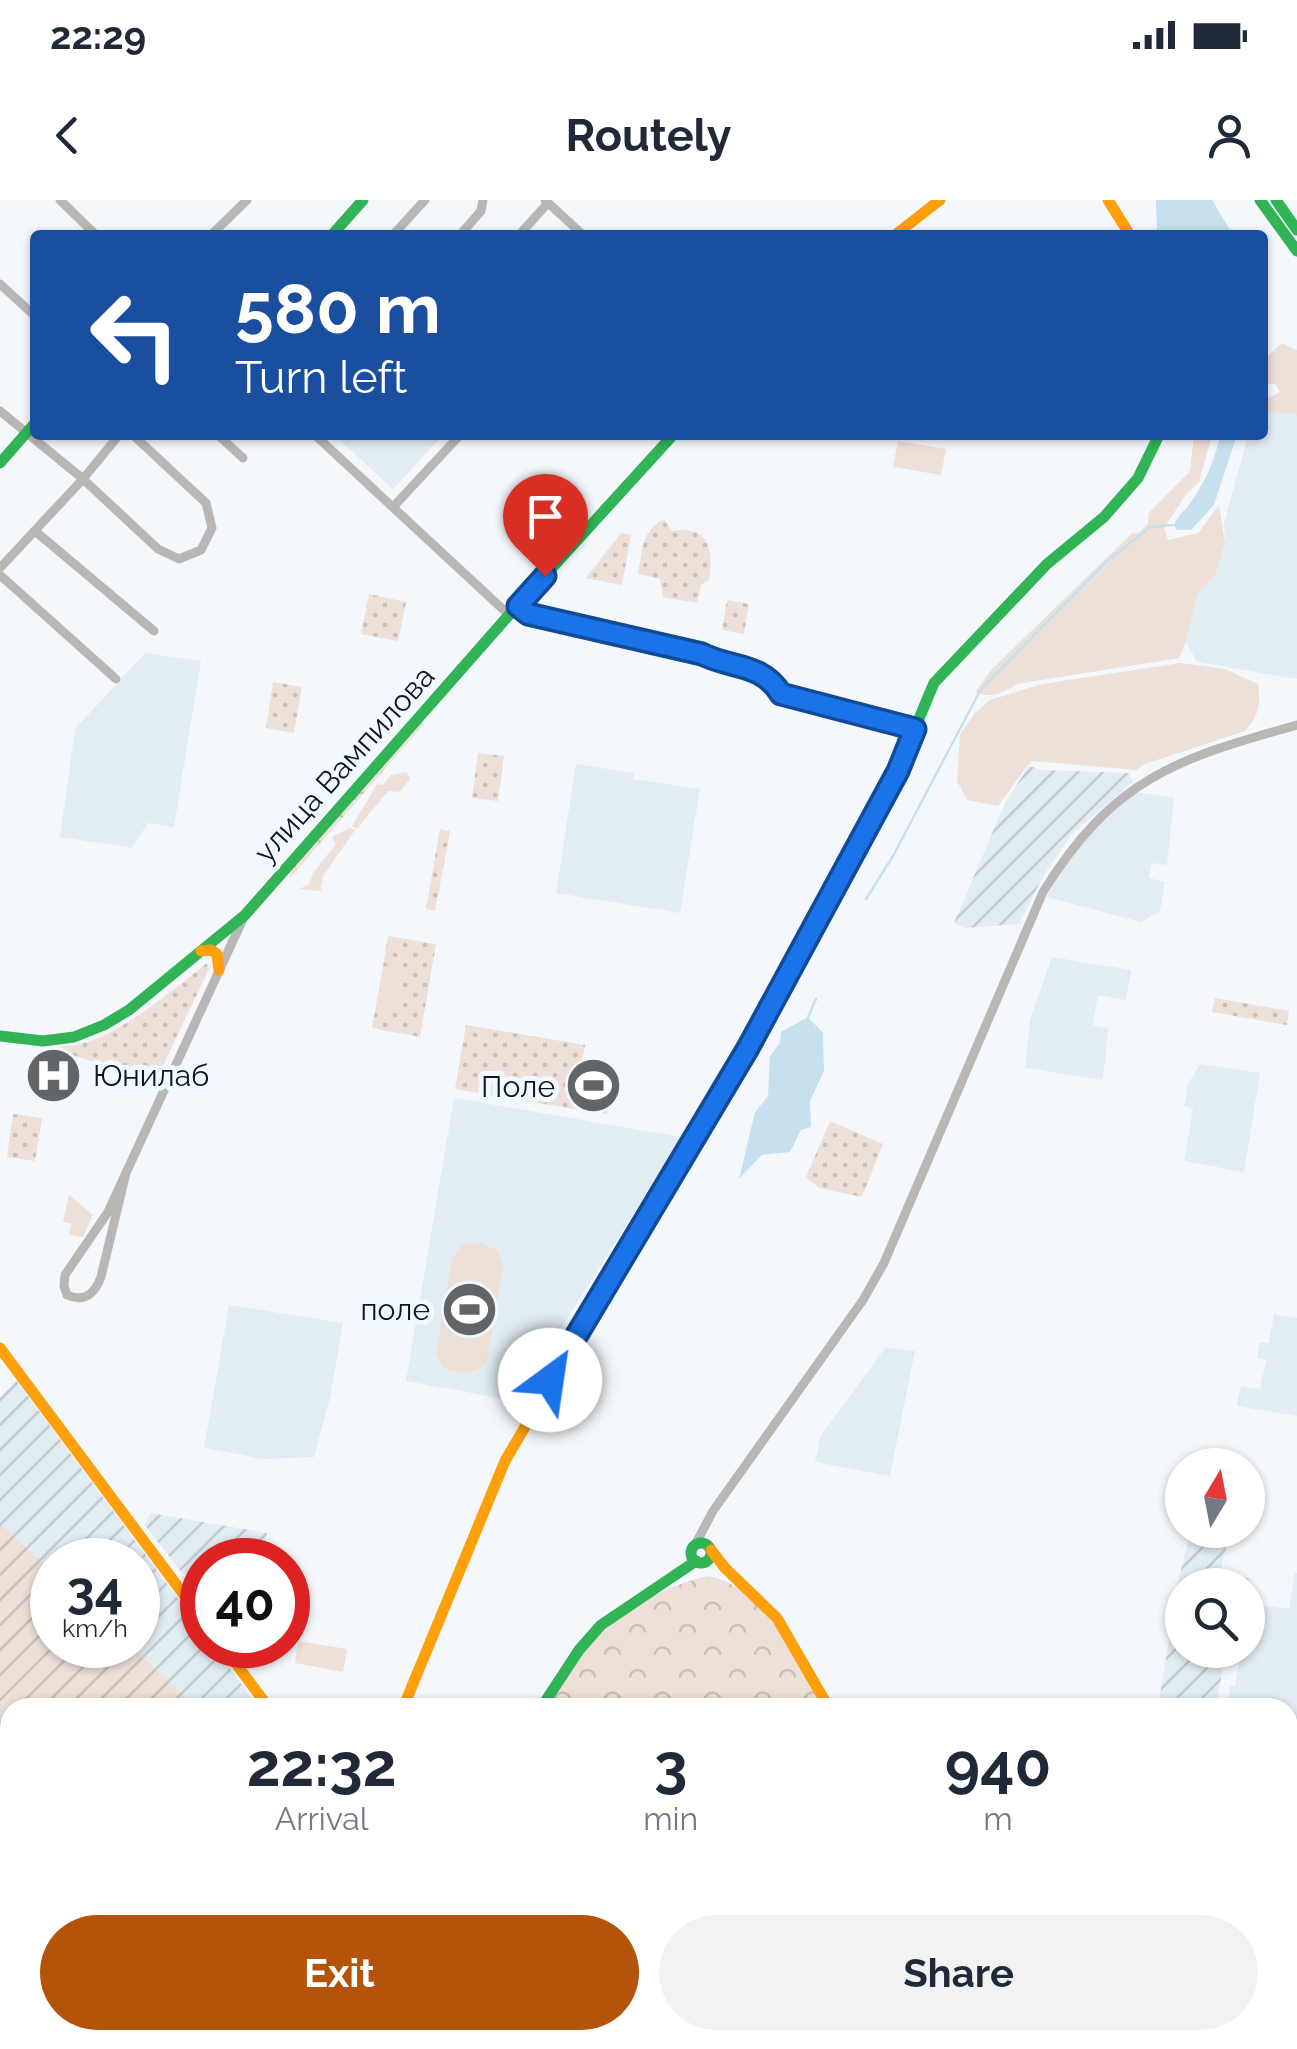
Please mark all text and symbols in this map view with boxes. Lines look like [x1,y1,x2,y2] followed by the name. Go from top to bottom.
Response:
[50,13,146,58] text: 22:29
[40,108,95,163] icon: back
[1202,108,1257,163] icon: person
[566,109,731,162] text: Routely
[235,267,441,349] text: 580 m
[70,270,200,400] icon: left
[235,351,407,404] text: Turn left
[503,474,588,577] pin
[518,489,573,544] icon: arrive
[247,659,441,869] street label: улица Вампилова
[24,1045,84,1105] hospital icon: Юнилаб
[564,1056,624,1116] sports icon: Поле
[93,1058,209,1093] place label: Юнилаб
[481,1069,555,1104] place label: Поле
[439,1279,499,1339] sports icon: поле
[360,1292,430,1327] place label: поле
[498,1328,602,1432] position arrow
[1165,1448,1265,1548] north arrow
[1165,1448,1265,1668] map controls
[180,1538,310,1668] speed limit sign: 40
[67,1561,123,1620] text: 34
[1165,1568,1265,1668] button: search
[62,1613,128,1643] text: km/h
[247,1730,396,1800] text: 22:32
[654,1730,687,1800] text: 3
[945,1730,1051,1800] text: 940
[275,1800,369,1837] text: Arrival
[643,1800,698,1837] text: min
[983,1800,1013,1837] text: m
[40,1915,639,2030] button: Exit
[659,1915,1258,2030] button: Share

